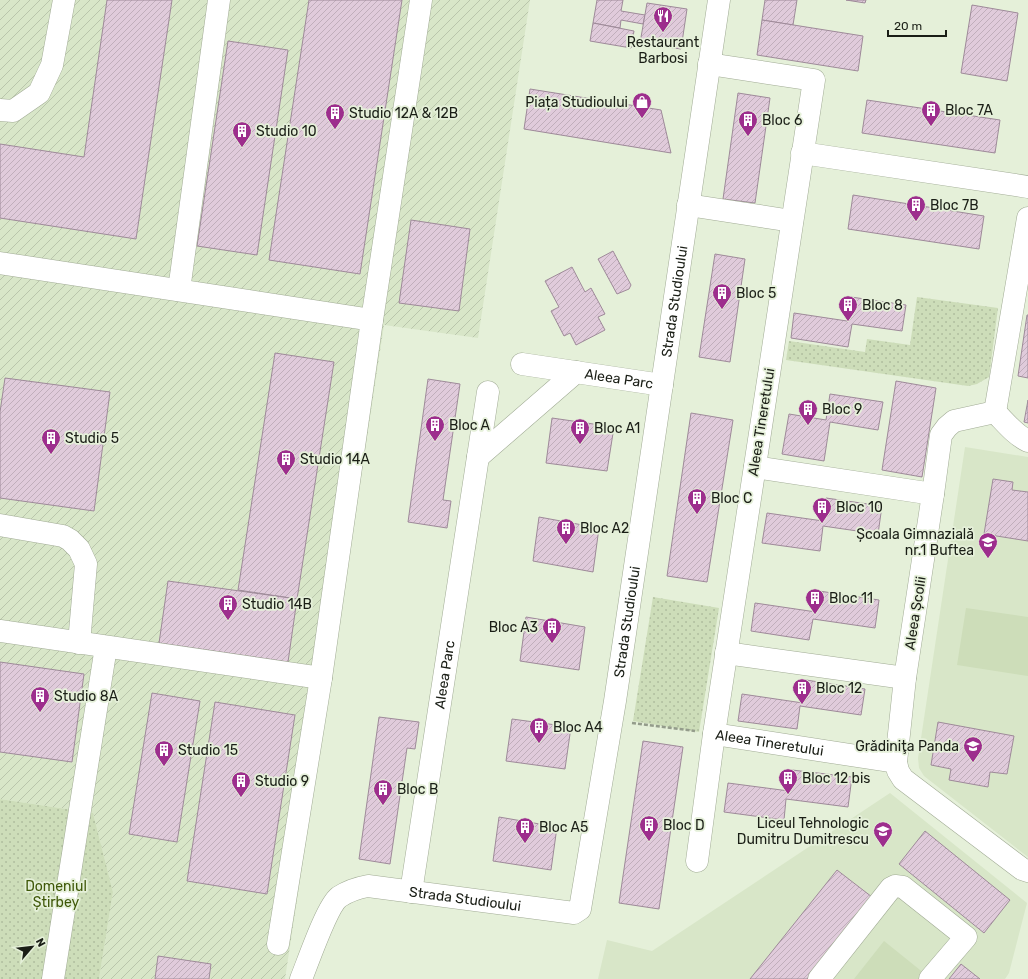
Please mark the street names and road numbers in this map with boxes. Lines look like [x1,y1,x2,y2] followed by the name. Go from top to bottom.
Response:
[658,244,691,358] street label: Strada Studioului
[583,365,655,393] street label: Aleea Parc
[745,367,778,477] street label: Aleea Tineretului
[611,565,644,679] street label: Strada Studioului
[901,575,930,651] street label: Aleea Școlii
[431,639,459,710] street label: Aleea Parc
[714,726,825,760] street label: Aleea Tineretului
[408,883,522,915] street label: Strada Studioului

